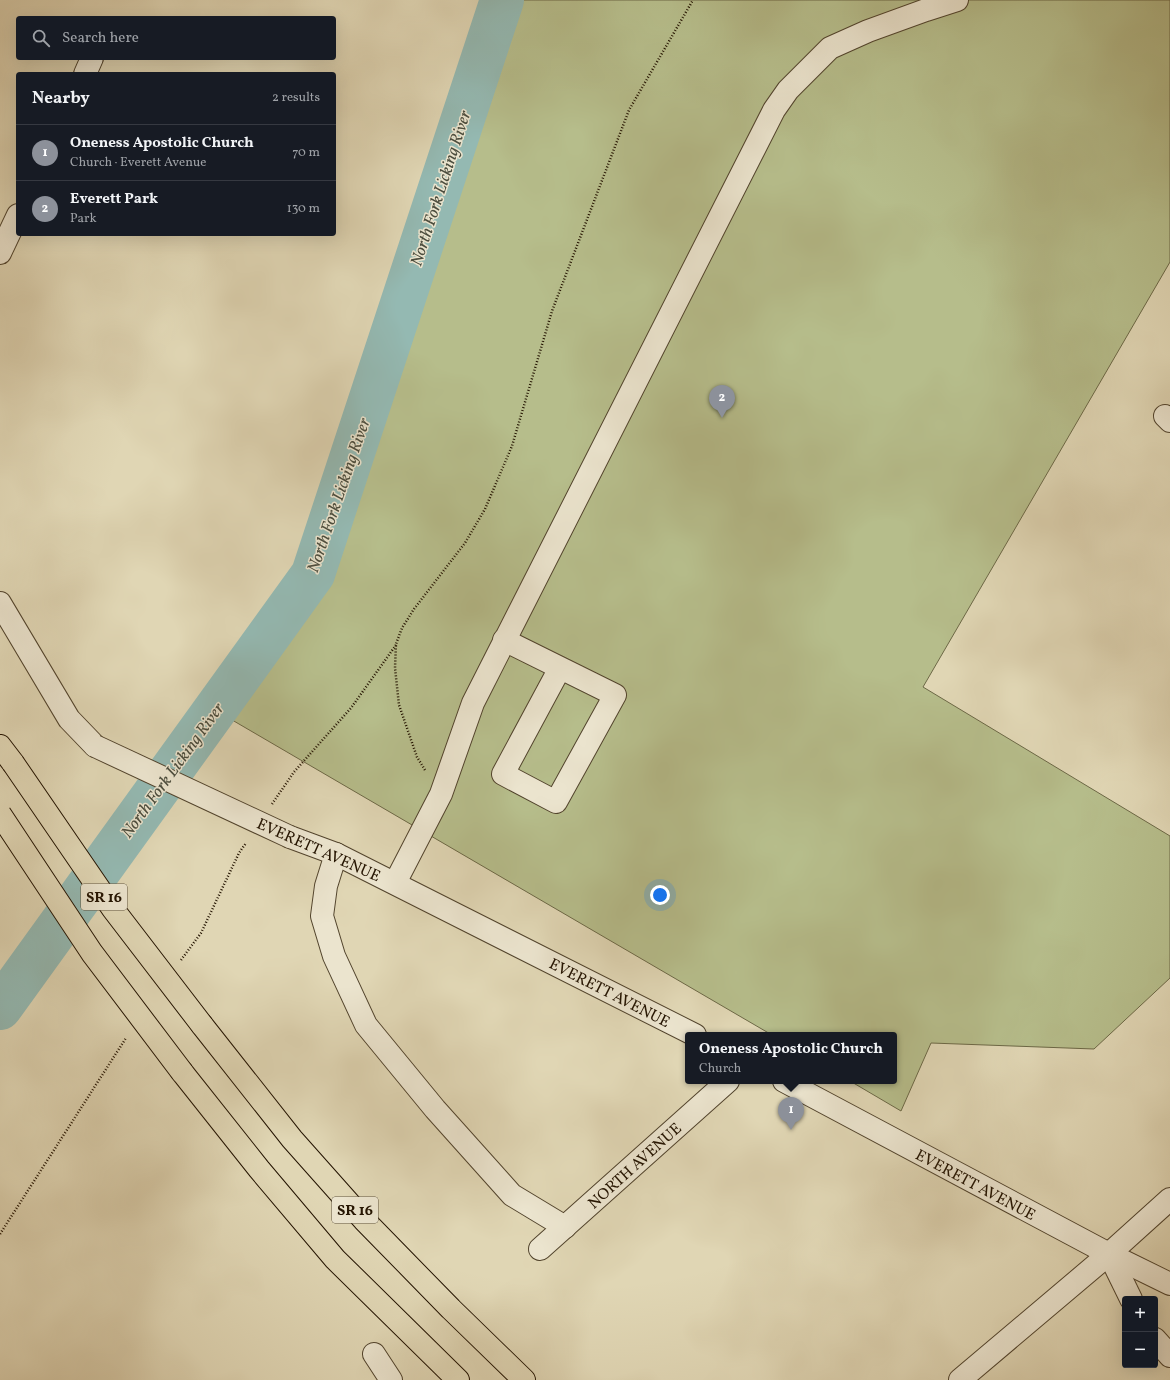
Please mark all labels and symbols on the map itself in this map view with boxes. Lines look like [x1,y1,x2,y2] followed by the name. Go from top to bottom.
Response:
[405,107,478,269] water label: North Fork Licking River
[709,385,735,418] pin: 2
[302,415,377,576] water label: North Fork Licking River
[116,698,231,843] water label: North Fork Licking River
[253,814,384,888] street label: EVERETT AVENUE
[81,884,127,910] road number: SR 16
[650,885,670,905] your location
[545,954,673,1034] street label: EVERETT AVENUE
[778,1097,804,1130] pin: 1
[584,1118,687,1215] street label: NORTH AVENUE
[911,1145,1039,1227] street label: EVERETT AVENUE
[332,1197,378,1223] road number: SR 16

